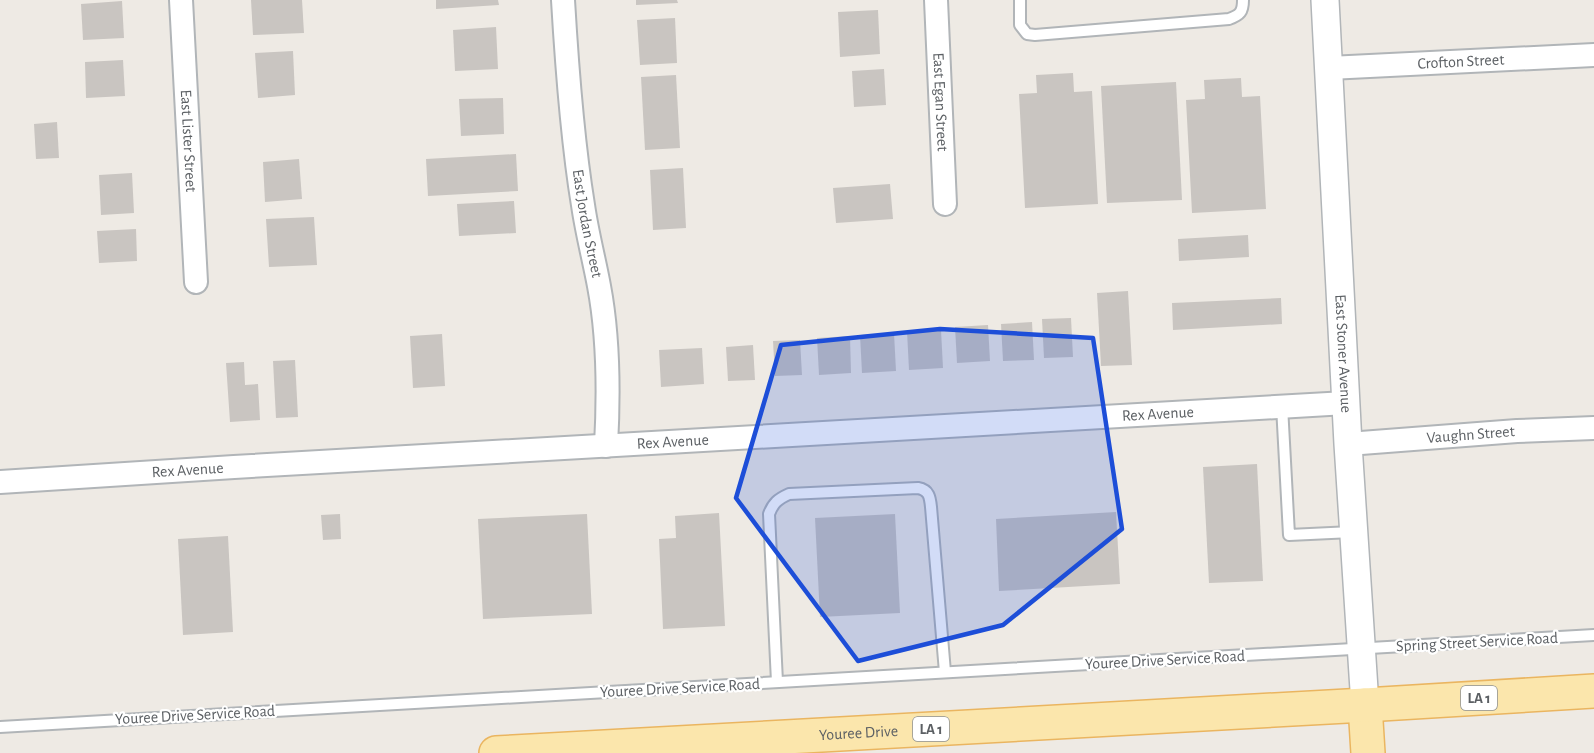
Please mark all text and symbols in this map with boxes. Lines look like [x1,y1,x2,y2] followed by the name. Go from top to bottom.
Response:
[1417,51,1505,72] street label: Crofton Street
[930,52,951,152] street label: East Egan Street
[178,89,199,193] street label: East Lister Street
[570,168,605,279] street label: East Jordan Street
[1332,294,1354,413] street label: East Stoner Avenue
[1122,404,1194,424] street label: Rex Avenue
[1426,423,1515,446] street label: Vaughn Street
[636,432,709,452] street label: Rex Avenue
[151,460,224,480] street label: Rex Avenue
[1396,630,1558,654] street label: Spring Street Service Road
[1085,648,1245,672] street label: Youree Drive Service Road
[600,676,760,700] street label: Youree Drive Service Road
[1461,686,1497,710] road number: LA 1
[115,703,275,727] street label: Youree Drive Service Road
[913,717,949,741] road number: LA 1
[818,723,898,743] street label: Youree Drive

